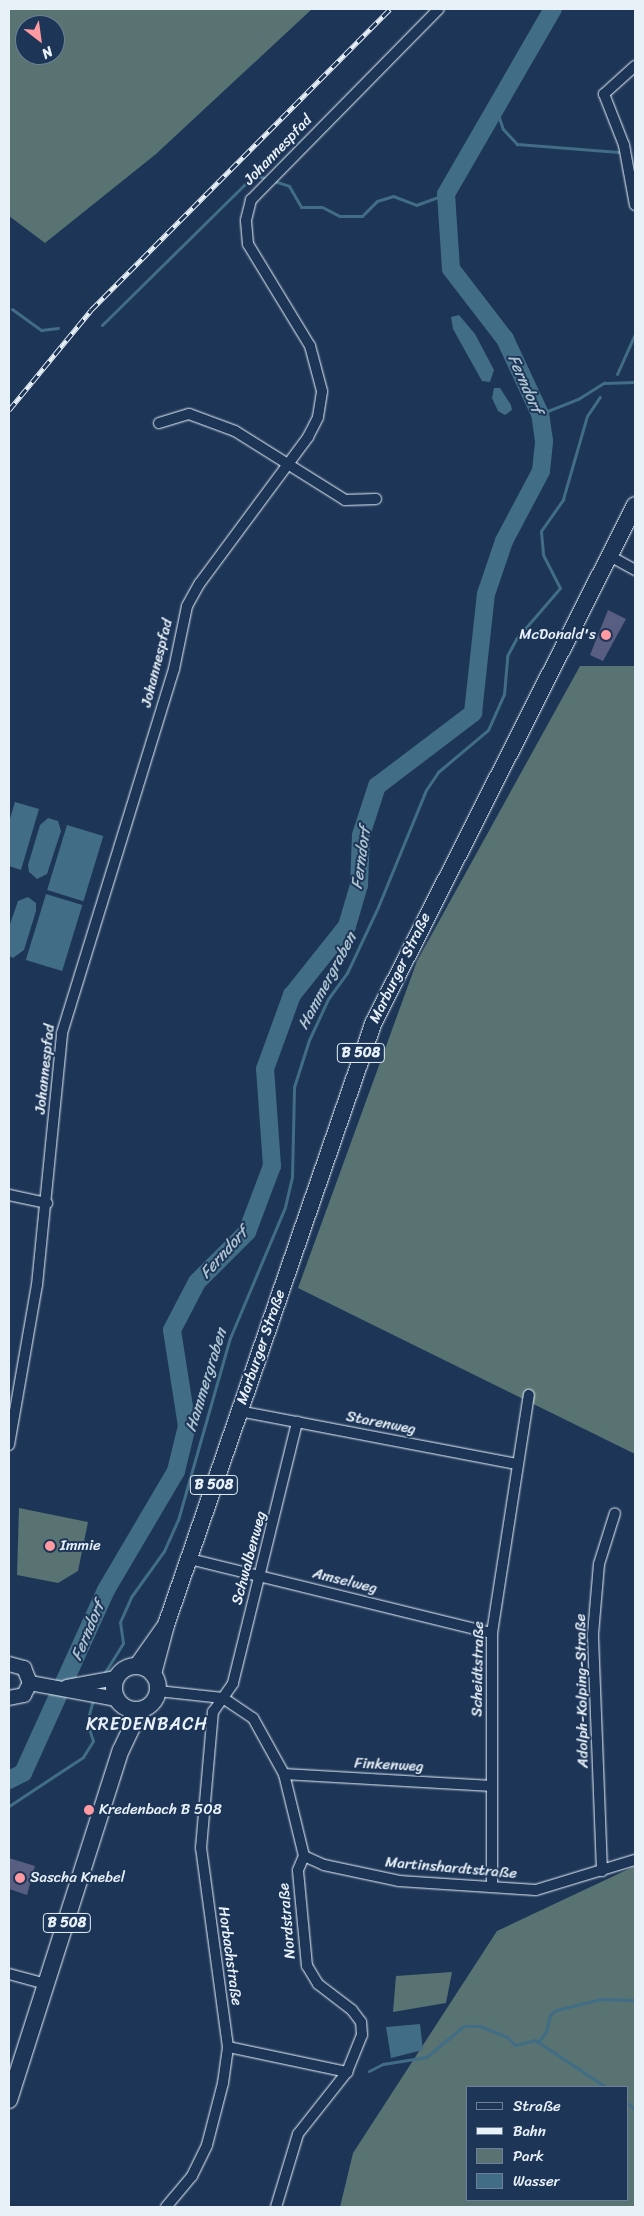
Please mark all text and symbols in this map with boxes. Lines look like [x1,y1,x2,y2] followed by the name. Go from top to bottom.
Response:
[15,15,65,65] north arrow
[37,39,58,66] text: N
[240,111,316,189] street label: Johannespfad
[504,352,546,416] water label: Ferndorf
[137,617,177,709] street label: Johannespfad
[519,626,596,644] place label: McDonald's
[600,629,612,641] marker: McDonald's
[347,826,375,890] water label: Ferndorf
[365,910,435,1026] street label: Marburger Straße
[293,929,361,1033] water label: Hammergraben
[31,1023,59,1115] street label: Johannespfad
[336,1042,386,1064] road number: B 508
[196,1223,252,1283] water label: Ferndorf
[233,1287,289,1407] street label: Marburger Straße
[181,1326,231,1434] water label: Hammergraben
[345,1407,417,1439] street label: Starenweg
[189,1474,239,1496] road number: B 508
[228,1509,270,1607] street label: Schwalbenweg
[60,1537,101,1555] place label: Immie
[44,1540,56,1552] marker: Immie
[311,1564,379,1598] street label: Amselweg
[67,1599,109,1663] water label: Ferndorf
[572,1614,592,1768] street label: Adolph-Kolping-Straße
[468,1621,488,1717] street label: Scheidtstraße
[85,1713,209,1735] district label: KREDENBACH
[354,1754,424,1776] street label: Finkenweg
[99,1801,222,1819] place label: Kredenbach B 508
[83,1804,95,1816] marker: Kredenbach B 508
[384,1853,518,1883] street label: Martinshardtstraße
[30,1869,126,1887] place label: Sascha Knebel
[14,1872,26,1884] marker: Sascha Knebel
[275,1882,299,1960] street label: Nordstraße
[214,1905,246,2007] street label: Horbachstraße
[42,1912,92,1935] road number: B 508
[467,2086,629,2201] legend
[513,2093,561,2119] text: Straße
[513,2118,546,2144] text: Bahn
[513,2143,544,2169] text: Park
[513,2168,560,2194] text: Wasser

